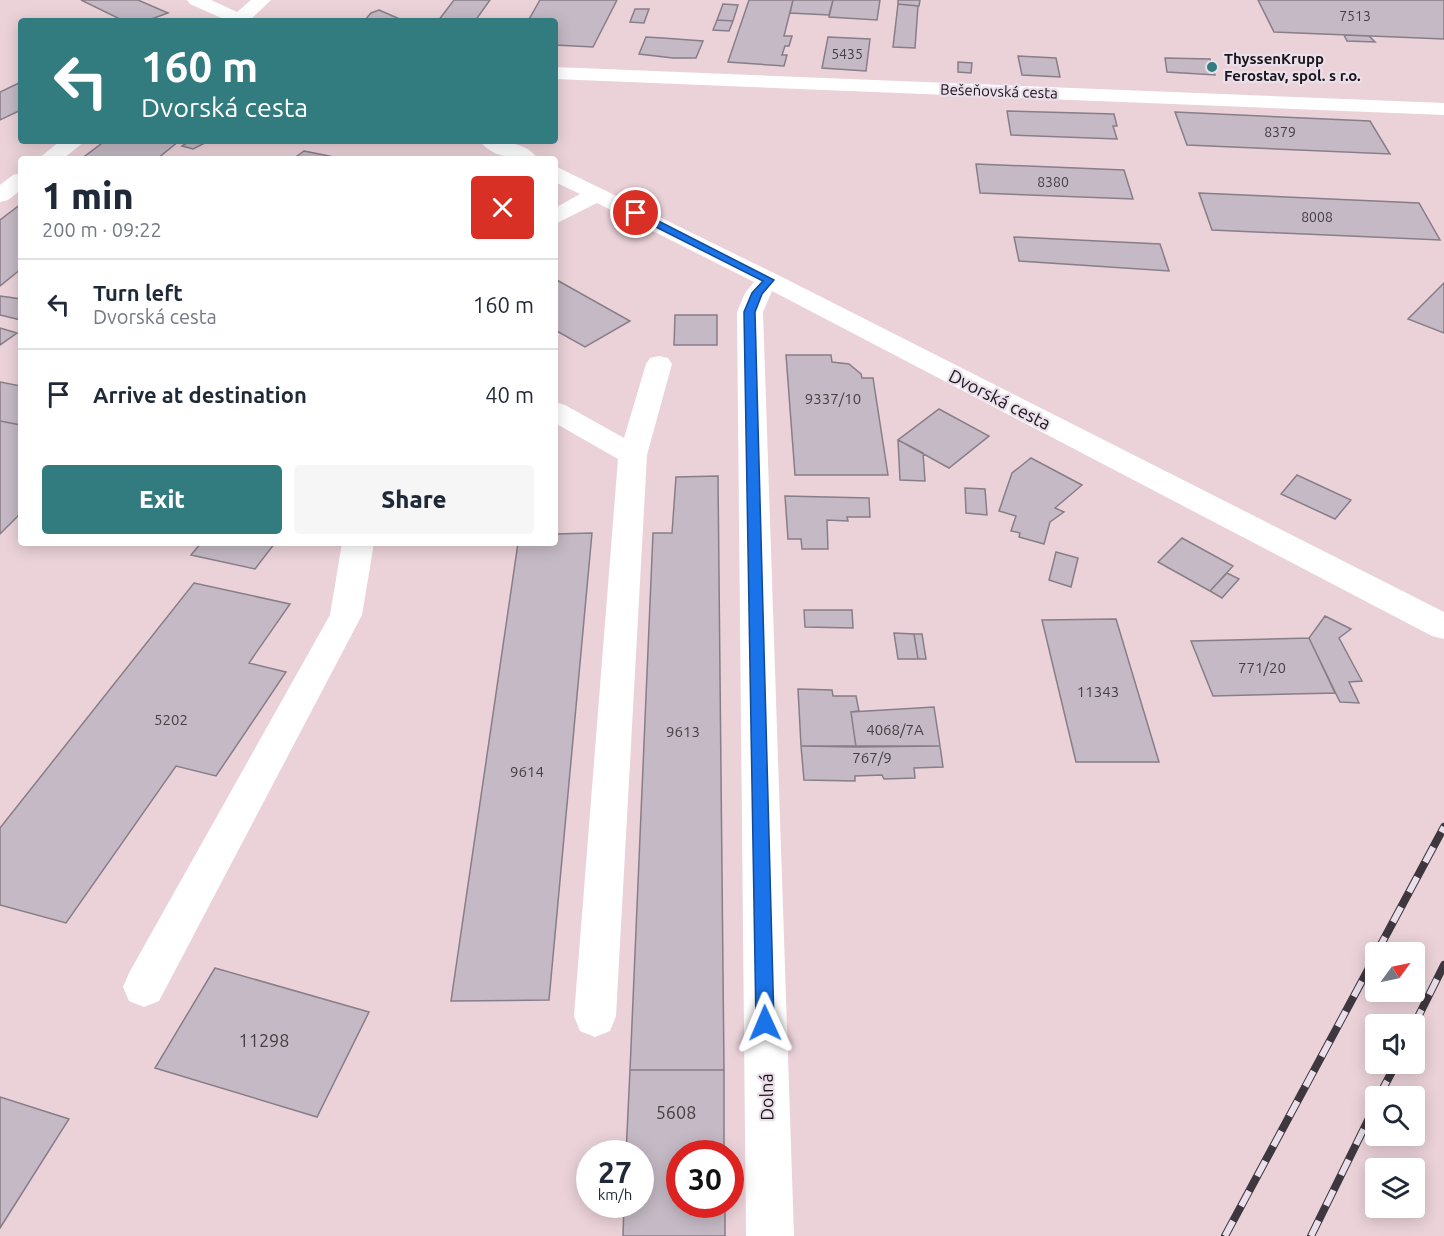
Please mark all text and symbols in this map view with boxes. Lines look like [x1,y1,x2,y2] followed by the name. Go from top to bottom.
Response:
[1339,8,1371,24] house number: 7513
[42,42,120,120] icon: left
[141,43,258,90] text: 160 m
[831,46,863,62] house number: 5435
[1224,50,1361,84] place label: ThyssenKrupp Ferostav, spol. s r.o.
[1205,60,1219,74] marker: ThyssenKrupp Ferostav, spol. s r.o.
[940,80,1058,102] street label: Bešeňovská cesta
[141,92,308,122] text: Dvorská cesta
[1264,124,1296,140] house number: 8379
[1037,174,1069,190] house number: 8380
[42,175,134,216] text: 1 min
[471,176,534,239] button: close
[610,187,661,238] pin
[619,196,652,229] icon: arrive
[1301,209,1333,225] house number: 8008
[42,218,162,241] text: 200 m · 09:22
[93,280,183,305] text: Turn left
[42,288,75,321] icon: left
[473,292,534,317] text: 160 m
[93,305,217,328] text: Dvorská cesta
[946,365,1054,433] street label: Dvorská cesta
[42,378,75,411] icon: arrive
[93,382,307,407] text: Arrive at destination
[485,382,534,407] text: 40 m
[805,390,861,407] house number: 9337/10
[42,465,282,534] button: Exit
[294,465,534,534] button: Share
[1238,659,1286,676] house number: 771/20
[1077,683,1119,700] house number: 11343
[154,711,188,728] house number: 5202
[866,721,924,738] house number: 4068/7A
[666,723,700,740] house number: 9613
[852,749,892,766] house number: 767/9
[510,763,544,780] house number: 9614
[1365,942,1425,1002] north arrow
[1365,942,1425,1218] map controls
[733,991,797,1055] position arrow
[1365,1014,1425,1074] button: sound
[239,1030,289,1050] house number: 11298
[756,1073,776,1121] street label: Dolná
[1365,1086,1425,1146] button: search
[656,1102,696,1122] house number: 5608
[666,1140,744,1218] speed limit sign: 30
[598,1155,632,1189] text: 27
[1365,1158,1425,1218] button: layers
[598,1186,632,1203] text: km/h

